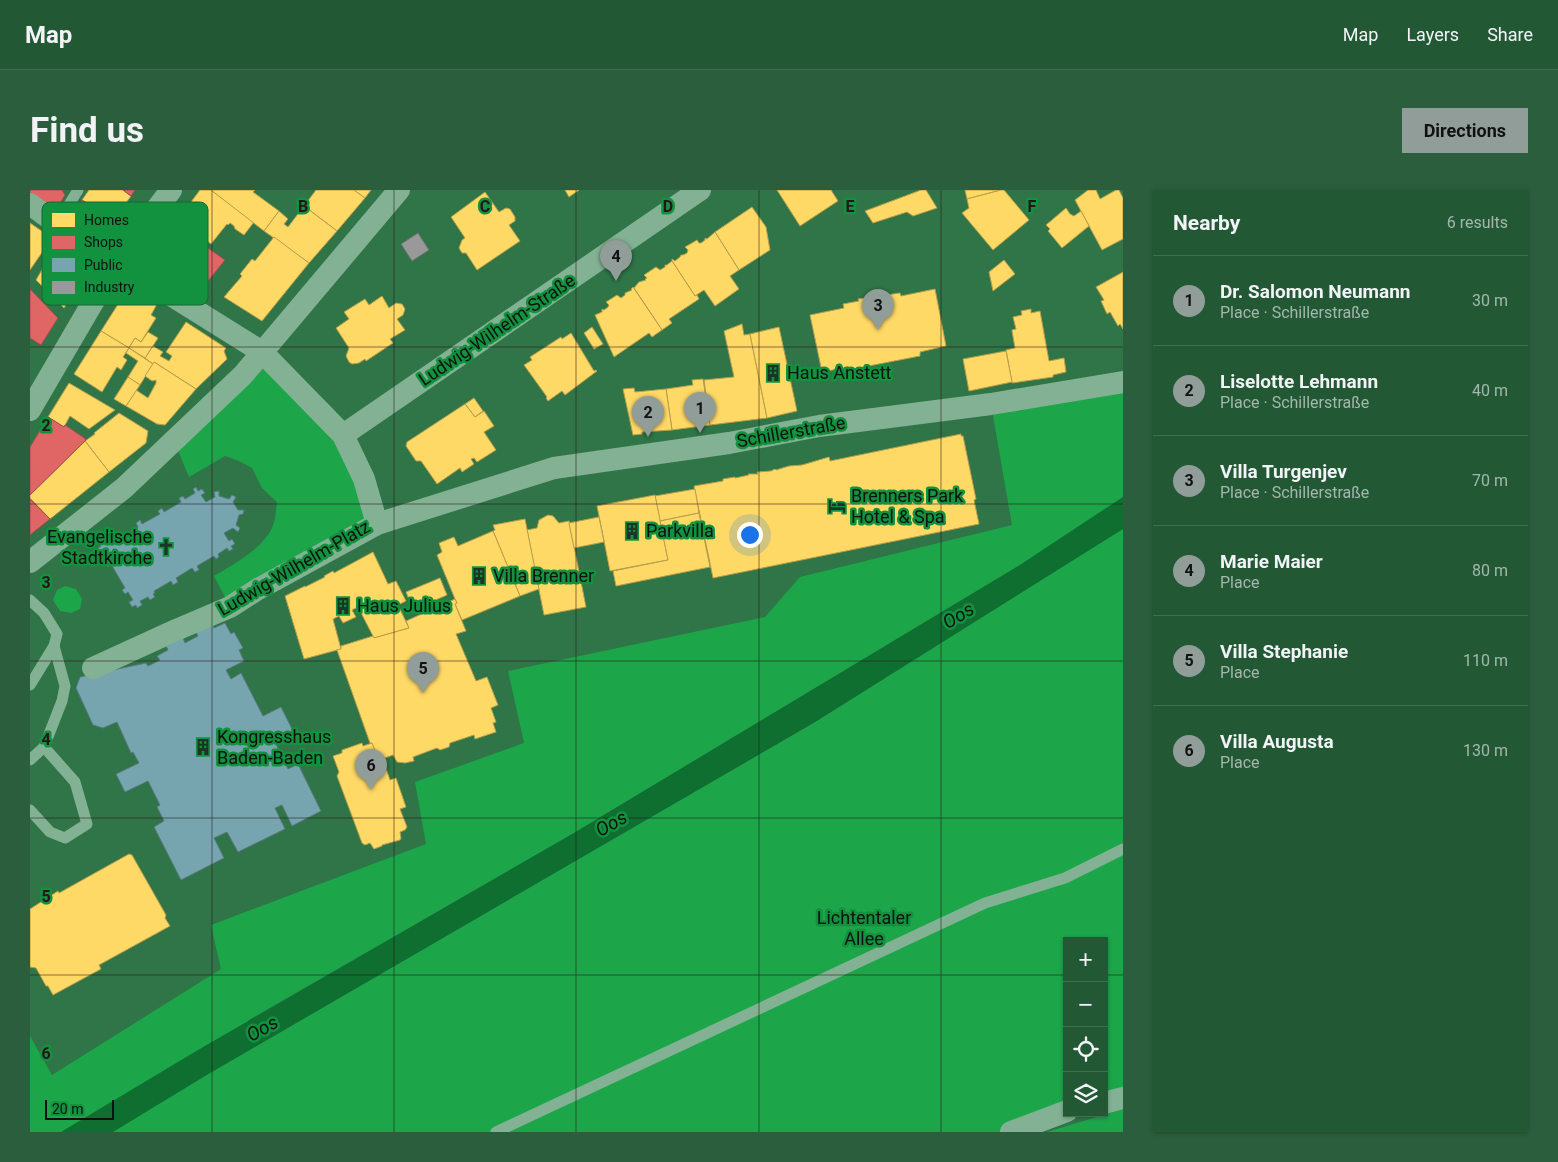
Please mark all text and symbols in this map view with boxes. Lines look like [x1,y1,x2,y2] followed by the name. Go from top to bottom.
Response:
[25,21,72,49] text: Map
[1343,24,1378,45] text: Map
[1406,24,1459,45] text: Layers
[1487,24,1533,45] text: Share
[1402,108,1528,153] button: Directions
[30,110,144,151] text: Find us
[298,197,308,216] text: B
[480,197,490,216] text: C
[663,197,673,216] text: D
[846,197,855,216] text: E
[1028,197,1037,216] text: F
[42,202,208,305] legend
[1173,211,1240,235] text: Nearby
[84,212,129,228] text: Homes
[1447,213,1508,232] text: 6 results
[84,234,123,250] text: Shops
[600,240,632,281] pin: 4
[84,257,123,273] text: Public
[415,269,579,390] street label: Ludwig-Wilhelm-Straße
[84,279,135,295] text: Industry
[1220,280,1411,303] text: Dr. Salomon Neumann
[862,289,894,330] pin: 3
[1184,291,1194,310] text: 1
[1472,291,1508,310] text: 30 m
[1220,303,1369,322] text: Place · Schillerstraße
[787,362,892,383] place label: Haus Anstett
[763,363,783,383] building icon: Haus Anstett
[1220,370,1378,393] text: Liselotte Lehmann
[1184,381,1194,400] text: 2
[1472,381,1508,400] text: 40 m
[684,392,716,433] pin: 1
[1220,393,1369,412] text: Place · Schillerstraße
[632,396,664,437] pin: 2
[735,412,847,451] street label: Schillerstraße
[41,416,51,435] text: 2
[1220,460,1347,483] text: Villa Turgenjev
[1184,471,1194,490] text: 3
[1472,471,1508,490] text: 70 m
[1220,483,1369,502] text: Place · Schillerstraße
[851,485,964,527] place label: Brenners Park Hotel & Spa
[827,496,847,516] hotel icon: Brenners Park Hotel & Spa
[214,515,374,620] street label: Ludwig-Wilhelm-Platz
[646,520,714,541] place label: Parkvilla
[622,521,642,541] building icon: Parkvilla
[737,522,763,548] your location
[47,526,152,568] place label: Evangelische Stadtkirche
[156,537,176,557] church icon: Evangelische Stadtkirche
[1220,550,1323,573] text: Marie Maier
[1184,561,1194,580] text: 4
[1472,561,1508,580] text: 80 m
[493,565,594,586] place label: Villa Brenner
[469,566,489,586] building icon: Villa Brenner
[41,573,51,592] text: 3
[1220,573,1260,592] text: Place
[357,595,451,616] place label: Haus Julius
[333,596,353,616] building icon: Haus Julius
[938,597,978,634] water label: Oos
[1220,640,1348,663] text: Villa Stephanie
[1184,651,1194,670] text: 5
[1463,651,1508,670] text: 110 m
[407,652,439,693] pin: 5
[1220,663,1260,682] text: Place
[217,726,331,768] place label: Kongresshaus Baden-Baden
[41,730,51,749] text: 4
[1220,730,1334,753] text: Villa Augusta
[193,737,213,757] building icon: Kongresshaus Baden-Baden
[1184,741,1194,760] text: 6
[1463,741,1508,760] text: 130 m
[355,749,387,790] pin: 6
[1220,753,1260,772] text: Place
[591,805,631,842] water label: Oos
[41,887,51,906] text: 5
[817,907,911,949] park label: Lichtentaler Allee
[1063,937,1108,1117] map controls
[1063,937,1108,982] button: +
[1063,982,1108,1027] button: −
[242,1010,282,1047] water label: Oos
[1063,1027,1108,1072] button: locate
[41,1044,51,1063] text: 6
[1063,1072,1108,1117] button: layers
[45,1097,114,1120] scale bar
[52,1101,84,1117] text: 20 m

